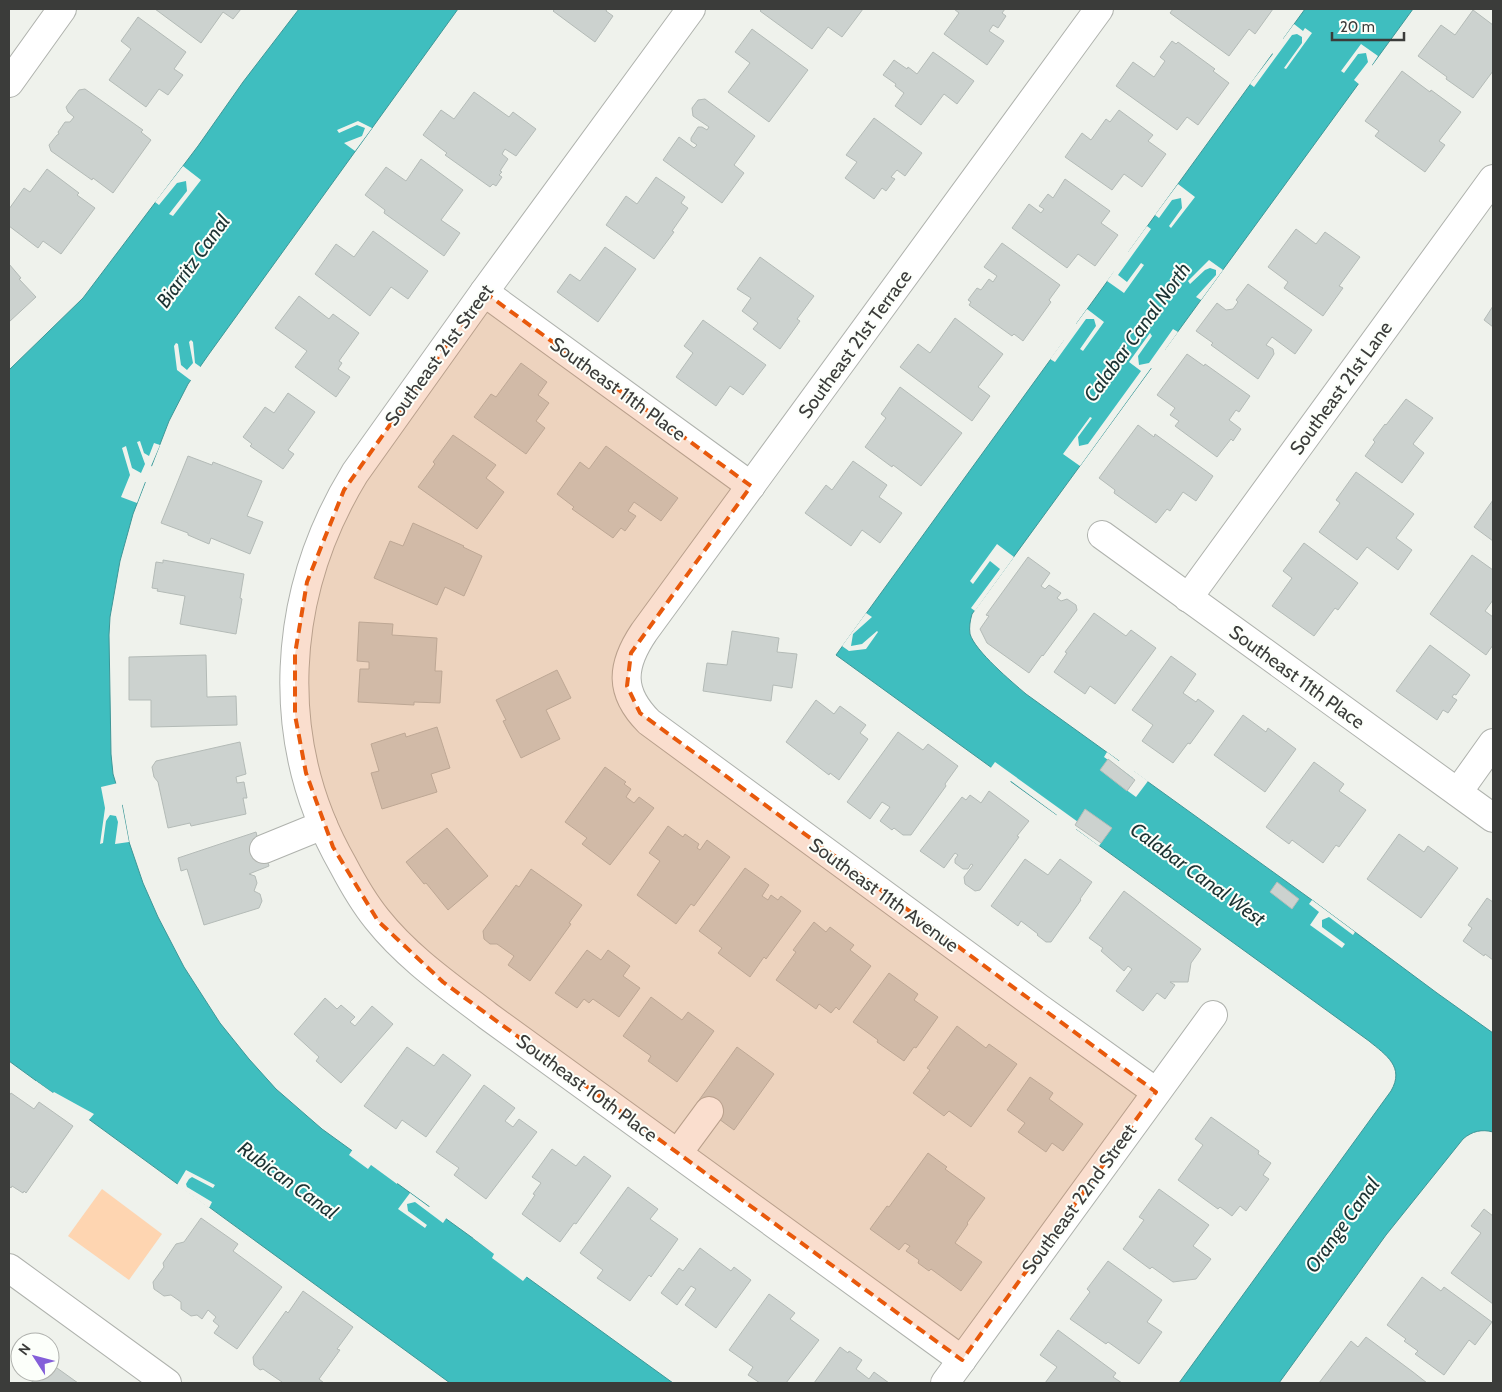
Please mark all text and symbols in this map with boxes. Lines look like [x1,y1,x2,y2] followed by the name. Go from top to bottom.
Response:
[1332,10,1404,42] scale bar
[1340,18,1375,36] text: 20 m
[151,209,235,312] water label: Biarritz Canal
[1078,258,1196,406] water label: Calabar Canal North
[793,265,917,423] street label: Southeast 21st Terrace
[380,279,498,430] street label: Southeast 21st Street
[1285,317,1397,459] street label: Southeast 21st Lane
[546,332,690,446] street label: Southeast 11th Place
[1225,620,1369,734] street label: Southeast 11th Place
[1126,817,1271,932] water label: Calabar Canal West
[805,833,963,957] street label: Southeast 11th Avenue
[512,1029,662,1147] street label: Southeast 10th Place
[1017,1119,1141,1278] street label: Southeast 22nd Street
[234,1136,343,1224] water label: Rubican Canal
[1300,1173,1385,1277] water label: Orange Canal
[10,1332,60,1382] north arrow
[14,1340,35,1359] text: N

